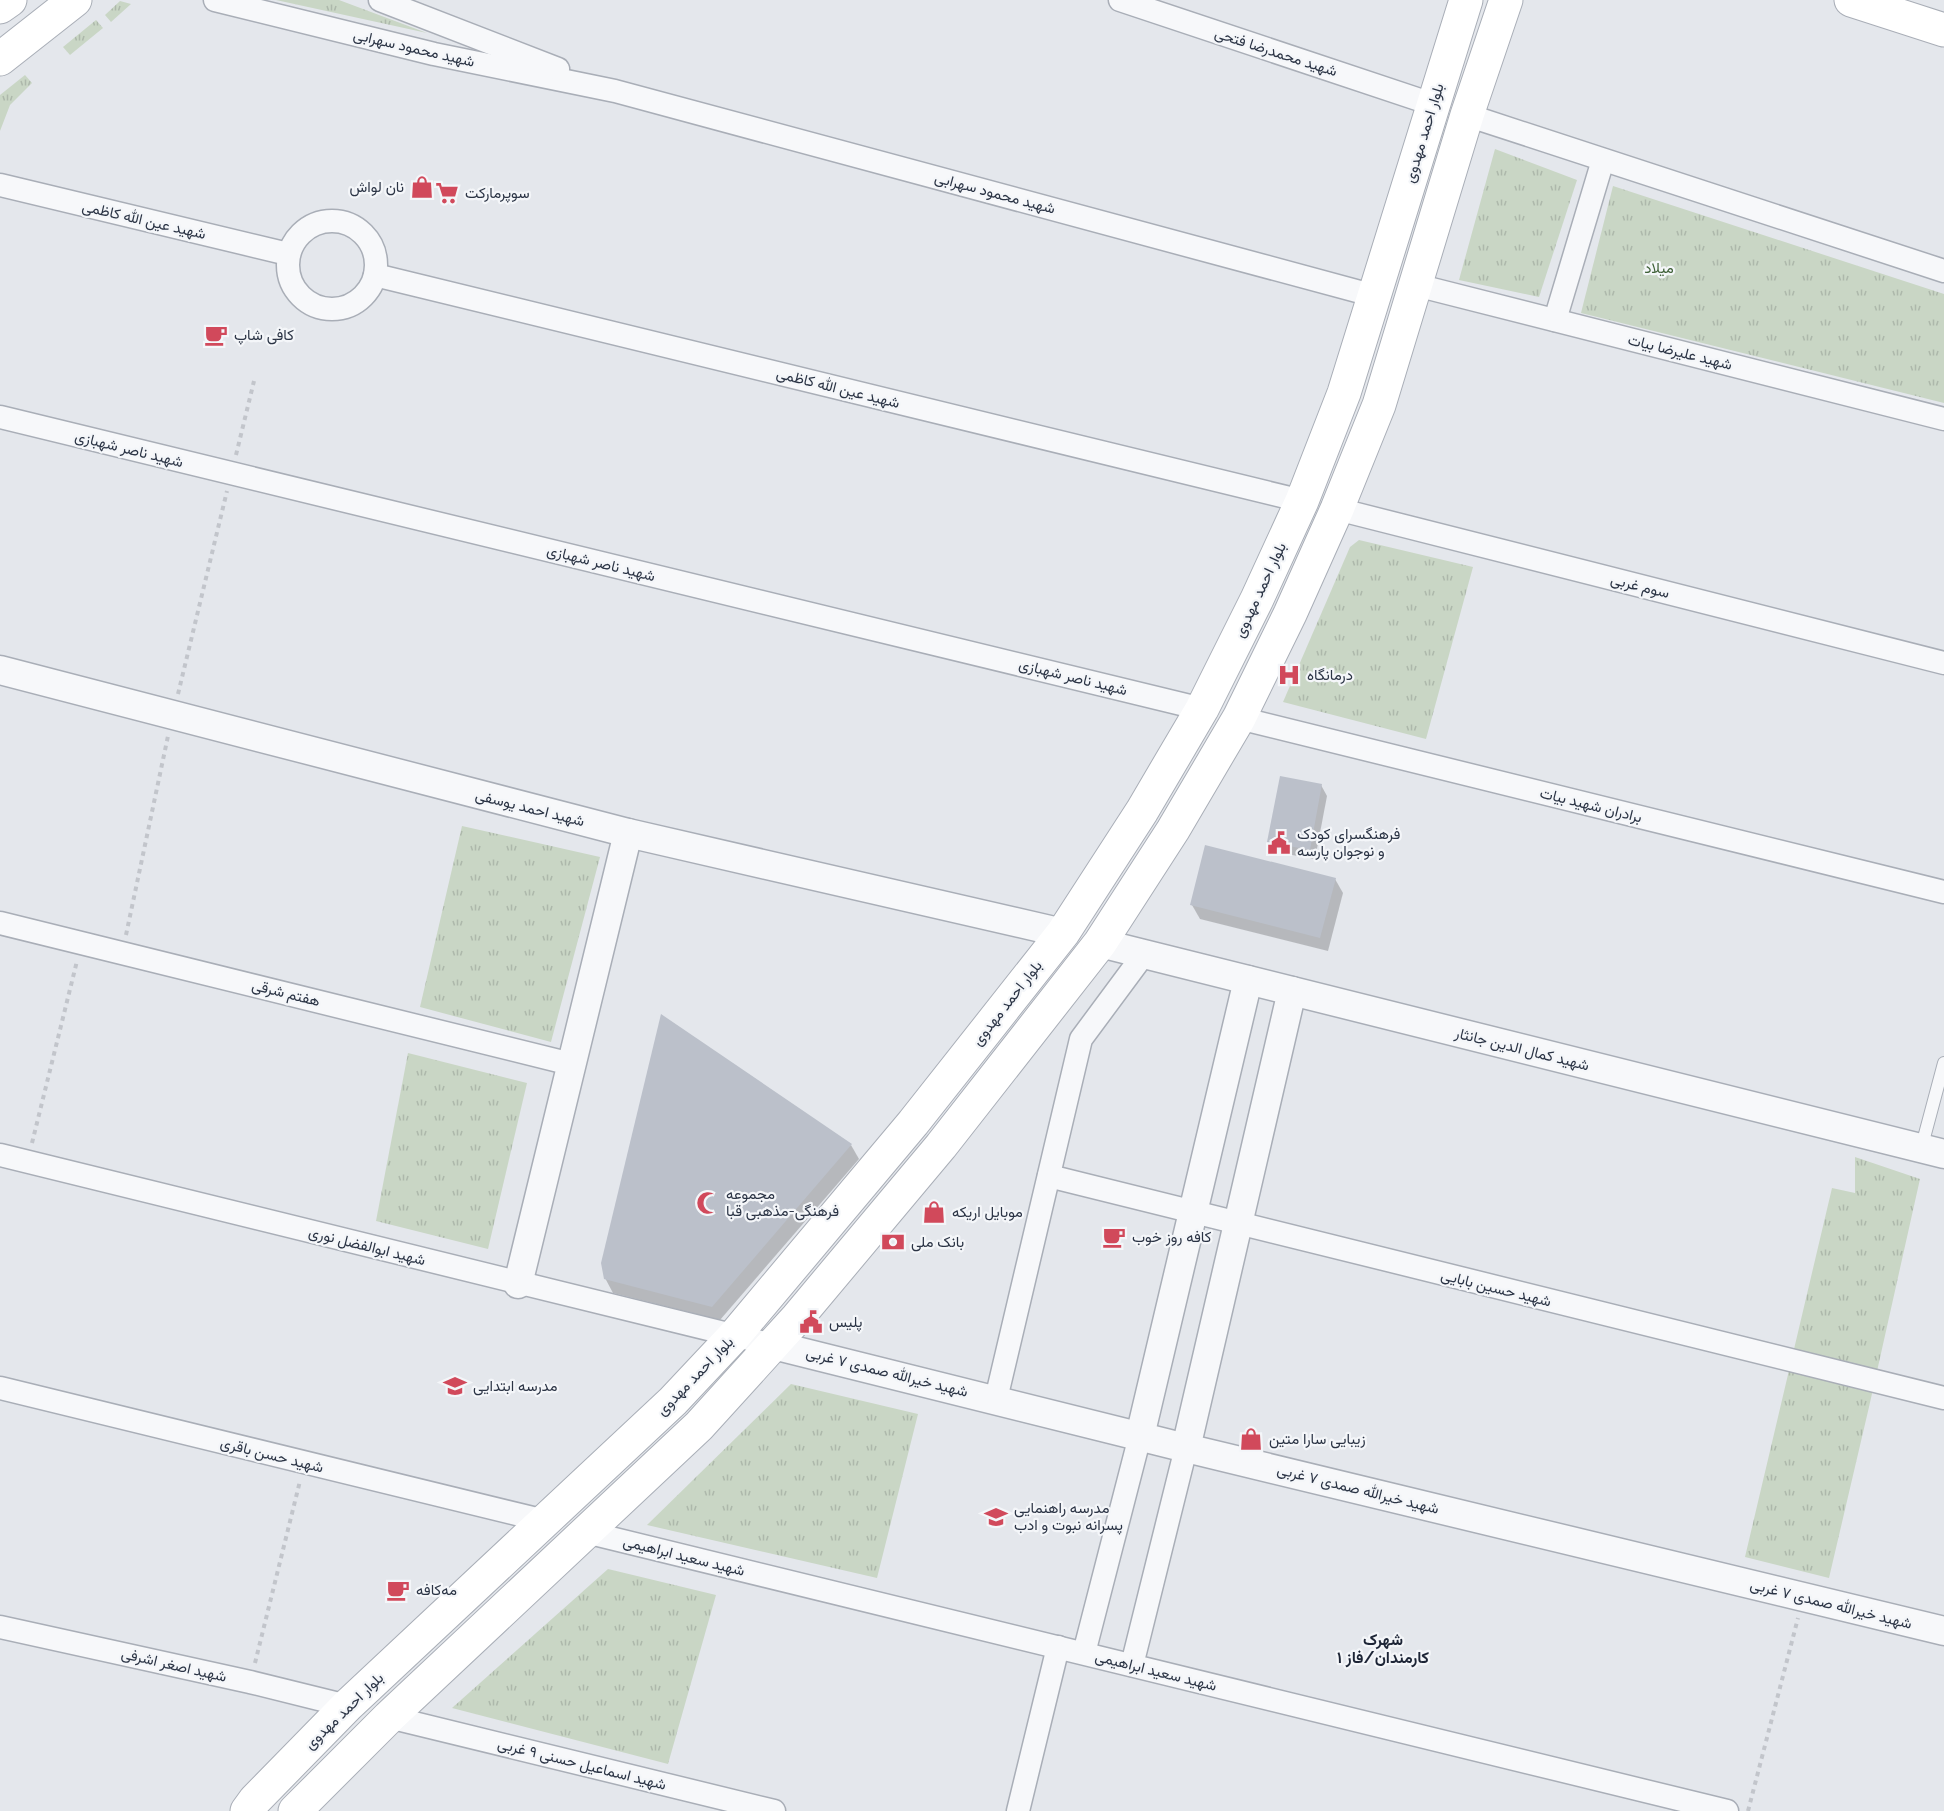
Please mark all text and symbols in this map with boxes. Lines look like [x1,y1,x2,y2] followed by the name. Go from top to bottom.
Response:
[1212,24,1340,81] street label: شهید محمدرضا فتحی
[351,25,477,72] street label: شهید محمود سهرابی
[1400,81,1449,185] street label: بلوار احمد مهدوی
[932,168,1057,219] street label: شهید محمود سهرابی
[409,174,435,200] shop icon: نان لواش
[350,178,404,197] place label: نان لواش
[434,180,460,206] supermarket icon: سوپرمارکت
[465,184,530,203] place label: سوپرمارکت
[80,197,208,244] street label: شهید عین الله کاظمی
[1644,259,1674,277] park label: میلاد
[203,322,229,348] cafe icon: کافی شاپ
[234,326,294,345] place label: کافی شاپ
[1626,330,1734,374] street label: شهید علیرضا بیات
[774,364,902,413] street label: شهید عین الله کاظمی
[73,427,185,472] street label: شهید ناصر شهبازی
[1230,540,1291,641] street label: بلوار احمد مهدوی
[545,541,657,586] street label: شهید ناصر شهبازی
[1608,570,1671,603] street label: سوم غربی
[1017,655,1129,700] street label: شهید ناصر شهبازی
[1276,662,1302,688] hospital icon: درمانگاه
[1307,666,1353,684] place label: درمانگاه
[1538,784,1644,826] street label: برادران شهید بیات
[473,786,587,831] street label: شهید احمد یوسفی
[1297,825,1401,861] place label: فرهنگسرای کودک و نوجوان پارسه
[1266,830,1292,856] public building icon: فرهنگسرای کودک و نوجوان پارسه
[968,957,1047,1050] street label: بلوار احمد مهدوی
[250,976,322,1011] street label: هفتم شرقی
[1452,1023,1591,1075] street label: شهید کمال الدین جانثار
[726,1185,839,1221] place label: مجموعه فرهنگی-مذهبی قبا
[695,1190,721,1216] mosque icon: مجموعه فرهنگی-مذهبی قبا
[921,1199,947,1225] shop icon: موبایل اریکه
[952,1203,1023,1221] place label: موبایل اریکه
[306,1223,427,1270] street label: شهید ابوالفضل نوری
[1101,1224,1127,1250] cafe icon: کافه روز خوب
[1132,1228,1212,1246] place label: کافه روز خوب
[880,1229,906,1255] bank icon: بانک ملی
[911,1233,964,1252] place label: بانک ملی
[1439,1266,1553,1311] street label: شهید حسین بابایی
[798,1309,824,1335] public building icon: پلیس
[829,1313,862,1332] place label: پلیس
[653,1333,738,1420] street label: بلوار احمد مهدوی
[804,1343,970,1402] street label: شهید خیرالله صمدی ۷ غربی
[442,1373,468,1399] school or university icon: مدرسه ابتدایی
[473,1377,558,1396] place label: مدرسه ابتدایی
[1238,1426,1264,1452] shop icon: زیبایی سارا متین
[1269,1430,1366,1449] place label: زیبایی سارا متین
[218,1434,326,1478] street label: شهید حسن باقری
[1275,1460,1441,1519] street label: شهید خیرالله صمدی ۷ غربی
[1014,1499,1123,1535] place label: مدرسه راهنمایی پسرانه نبوت و ادب
[983,1504,1009,1530] school or university icon: مدرسه راهنمایی پسرانه نبوت و ادب
[621,1532,747,1581] street label: شهید سعید ابراهیمی
[1748,1575,1914,1634] street label: شهید خیرالله صمدی ۷ غربی
[385,1577,411,1603] cafe icon: مه‌کافه
[416,1581,457,1599] place label: مه‌کافه
[1337,1630,1429,1668] district label: شهرک کارمندان/فاز ۱
[119,1644,229,1687] street label: شهید اصغر اشرفی
[1093,1647,1219,1696] street label: شهید سعید ابراهیمی
[301,1669,388,1754] street label: بلوار احمد مهدوی
[496,1734,668,1795] street label: شهید اسماعیل حسنی ۹ غربی

